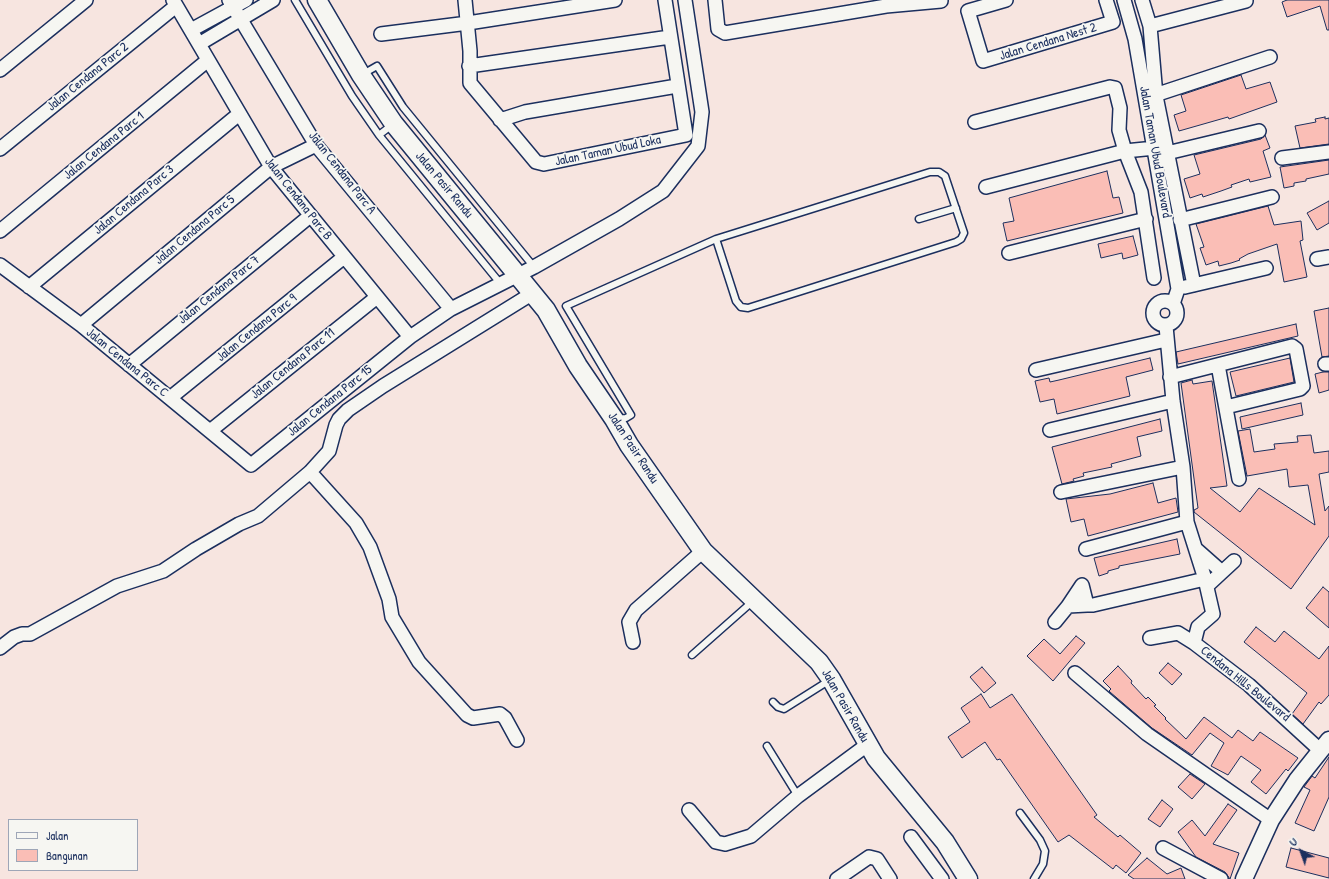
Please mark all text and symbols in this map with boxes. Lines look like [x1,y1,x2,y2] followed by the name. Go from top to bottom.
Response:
[998,20,1098,64] street label: Jalan Cendana Nest 2
[44,39,132,115] street label: Jalan Cendana Parc 2
[1136,85,1174,219] street label: Jalan Taman Ubud Boulevard
[61,109,147,183] street label: Jalan Cendana Parc 1
[305,129,379,217] street label: Jalan Cendana Parc A
[554,132,662,170] street label: Jalan Taman Ubud Loka
[412,149,476,221] street label: Jalan Pasir Randu
[261,155,335,243] street label: Jalan Cendana Parc B
[91,162,177,238] street label: Jalan Cendana Parc 3
[152,192,238,268] street label: Jalan Cendana Parc 5
[175,252,263,328] street label: Jalan Cendana Parc 7
[214,291,300,365] street label: Jalan Cendana Parc 9
[83,325,171,401] street label: Jalan Cendana Parc C
[248,325,338,403] street label: Jalan Cendana Parc 11
[285,362,375,440] street label: Jalan Cendana Parc 15
[604,409,662,487] street label: Jalan Pasir Randu
[1197,643,1293,725] street label: Cendana Hills Boulevard
[818,667,872,745] street label: Jalan Pasir Randu
[8,819,138,871] legend
[46,827,68,844] text: Jalan
[1281,831,1321,871] north arrow
[1286,835,1300,849] text: U
[46,847,88,864] text: Bangunan

